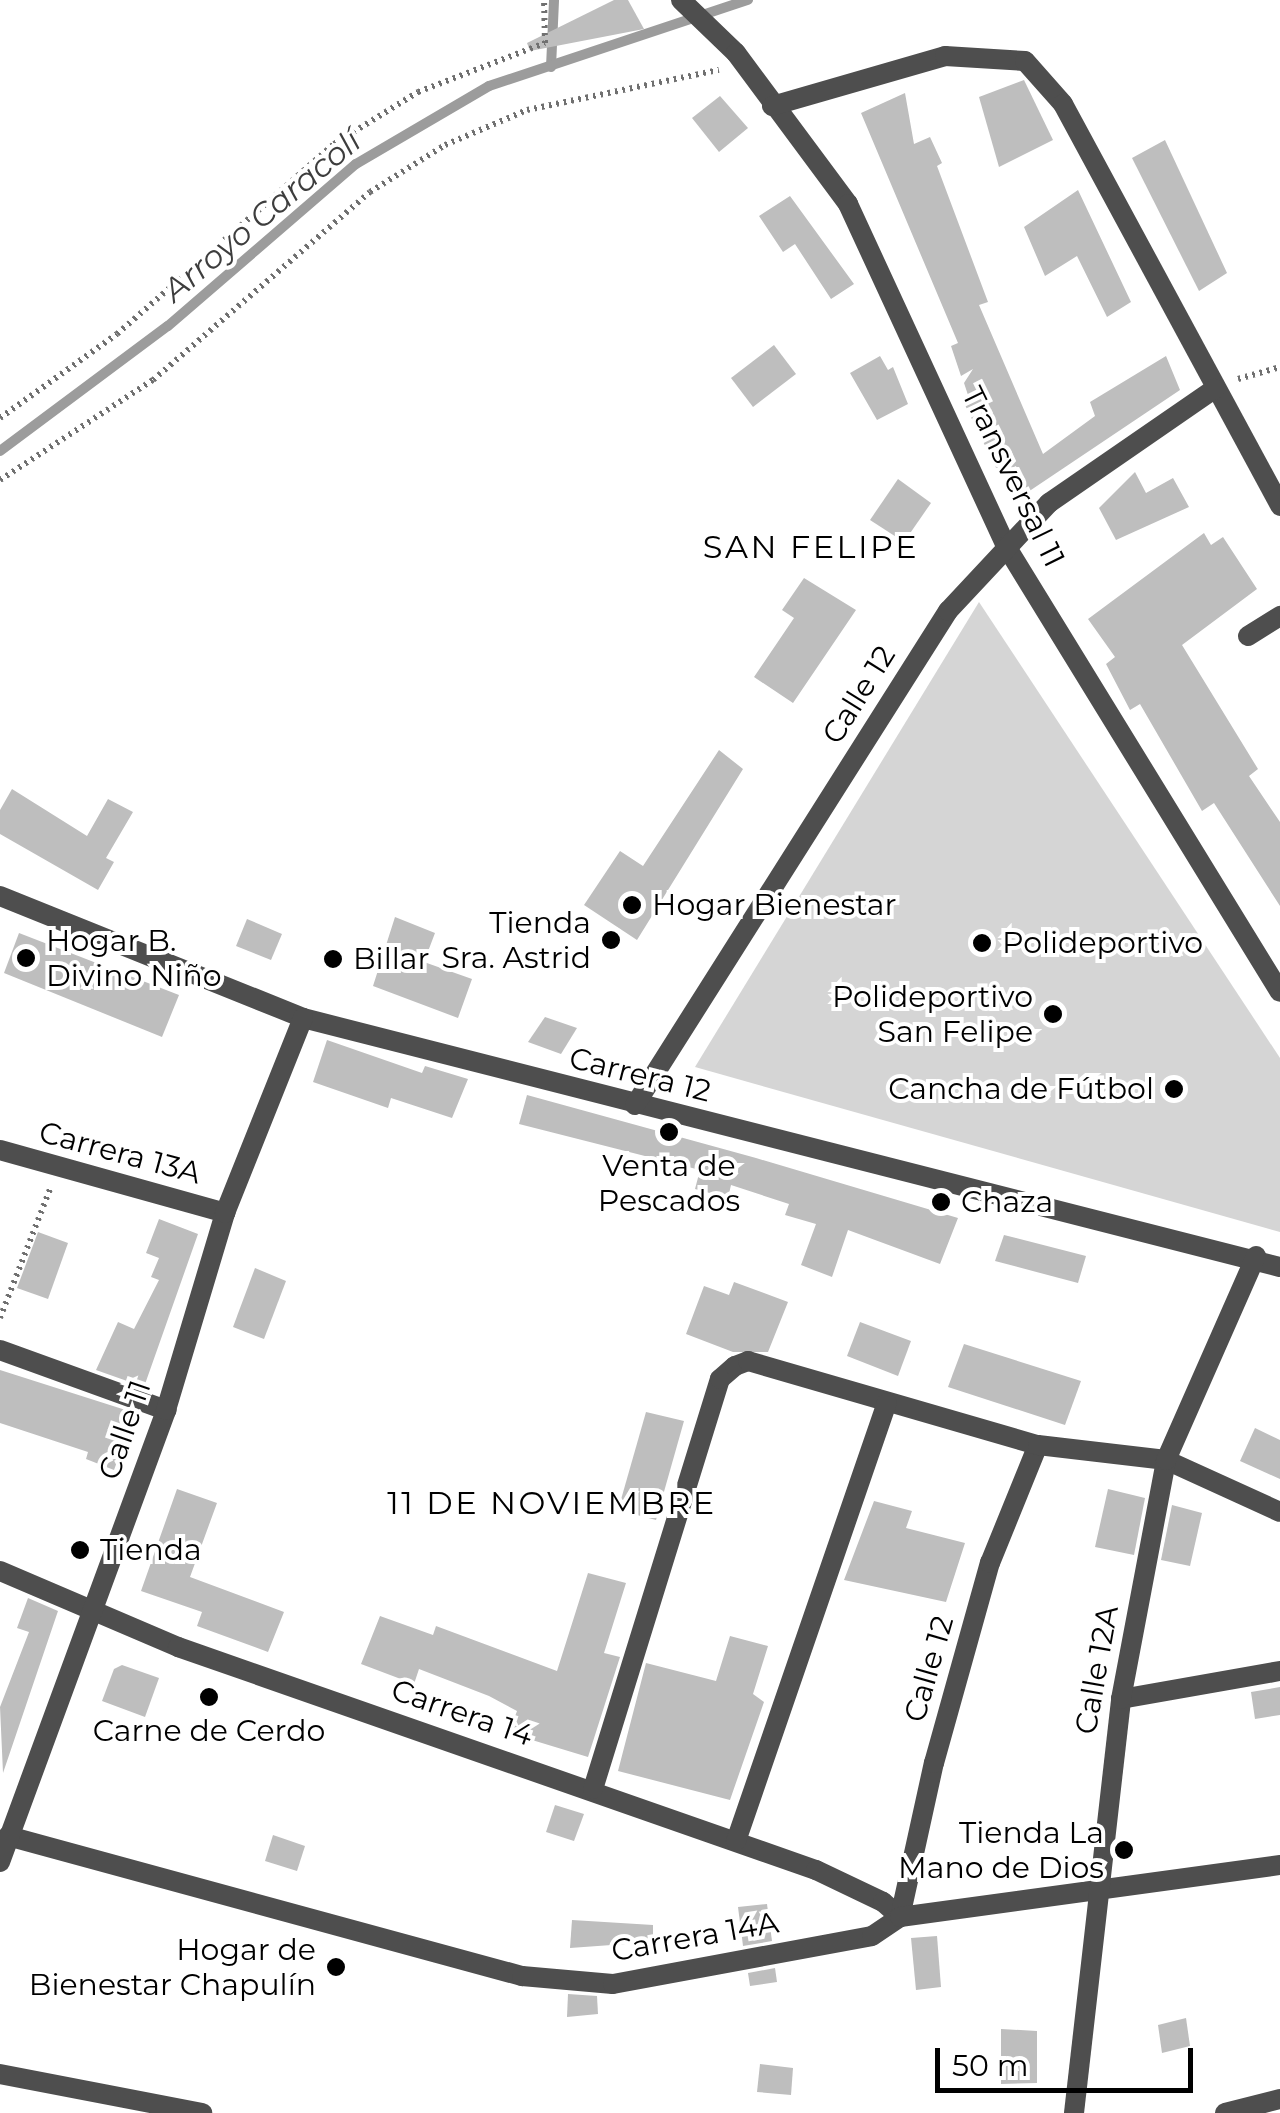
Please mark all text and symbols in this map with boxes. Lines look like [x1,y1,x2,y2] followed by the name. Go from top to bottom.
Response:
[155,122,369,310] water label: Arroyo Caracolí
[954,381,1072,573] street label: Transversal 11
[703,528,919,566] district label: SAN FELIPE
[815,639,903,751] street label: Calle 12
[652,887,896,923] place label: Hogar Bienestar
[621,894,643,916] marker: Hogar Bienestar
[441,905,591,976] place label: Tienda Sra. Astrid
[46,923,222,994] place label: Hogar B. Divino Niño
[1002,925,1203,961] place label: Polideportivo
[600,929,622,951] marker: Tienda Sra. Astrid
[971,932,993,954] marker: Polideportivo
[353,941,430,977] place label: Billar
[15,947,37,969] marker: Hogar B. Divino Niño
[322,948,344,970] marker: Billar
[832,979,1033,1050] place label: Polideportivo San Felipe
[1042,1003,1064,1025] marker: Polideportivo San Felipe
[566,1040,714,1110] street label: Carrera 12
[888,1071,1154,1107] place label: Cancha de Fútbol
[1163,1078,1185,1100] marker: Cancha de Fútbol
[35,1114,205,1192] street label: Carrera 13A
[658,1121,680,1143] marker: Venta de Pescados
[598,1148,740,1218] place label: Venta de Pescados
[961,1184,1053,1220] place label: Chaza
[930,1191,952,1213] marker: Chaza
[91,1376,159,1484] street label: Calle 11
[387,1484,717,1522] district label: 11 DE NOVIEMBRE
[100,1532,202,1568] place label: Tienda
[69,1539,91,1561] marker: Tienda
[1068,1603,1126,1737] street label: Calle 12A
[897,1612,961,1726] street label: Calle 12
[386,1672,538,1754] street label: Carrera 14
[198,1686,220,1708] marker: Carne de Cerdo
[93,1713,325,1749] place label: Carne de Cerdo
[898,1815,1104,1886] place label: Tienda La Mano de Dios
[1113,1839,1135,1861] marker: Tienda La Mano de Dios
[609,1905,781,1969] street label: Carrera 14A
[29,1932,316,2002] place label: Hogar de Bienestar Chapulín
[325,1956,347,1978] marker: Hogar de Bienestar Chapulín
[940,2028,1198,2090] scale bar
[952,2047,1029,2084] text: 50 m

